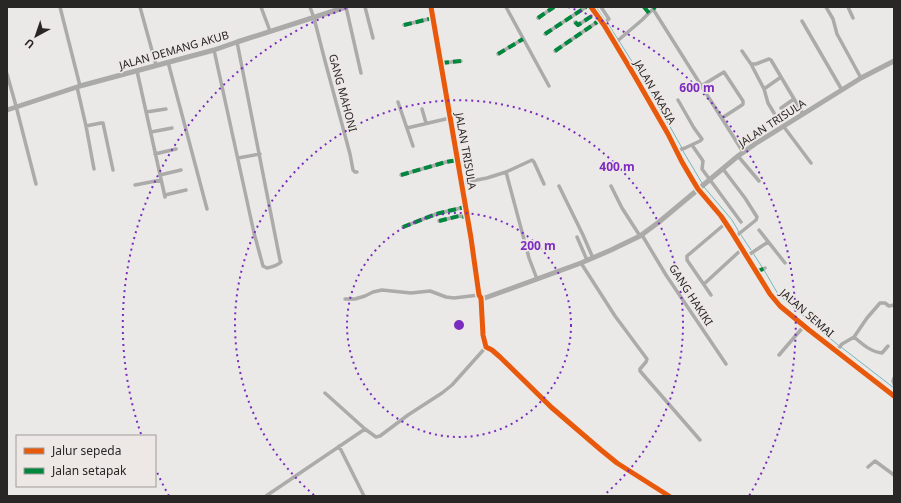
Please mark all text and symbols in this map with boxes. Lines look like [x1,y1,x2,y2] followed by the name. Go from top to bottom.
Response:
[16,16,56,56] north arrow
[116,27,230,73] street label: JALAN DEMANG AKUB
[21,36,37,52] text: U
[326,52,361,134] street label: GANG MAHONI
[631,56,680,127] street label: JALAN AKASIA
[679,79,715,96] text: 600 m
[734,95,809,151] street label: JALAN TRISULA
[452,110,481,191] street label: JALAN TRISULA
[599,158,635,175] text: 400 m
[520,237,556,254] text: 200 m
[666,261,717,329] street label: GANG HAKIKI
[776,284,838,340] street label: JALAN SEMAI
[452,318,466,332] centre of rings
[16,435,156,487] legend
[51,442,121,459] text: Jalur sepeda
[51,462,127,479] text: Jalan setapak

